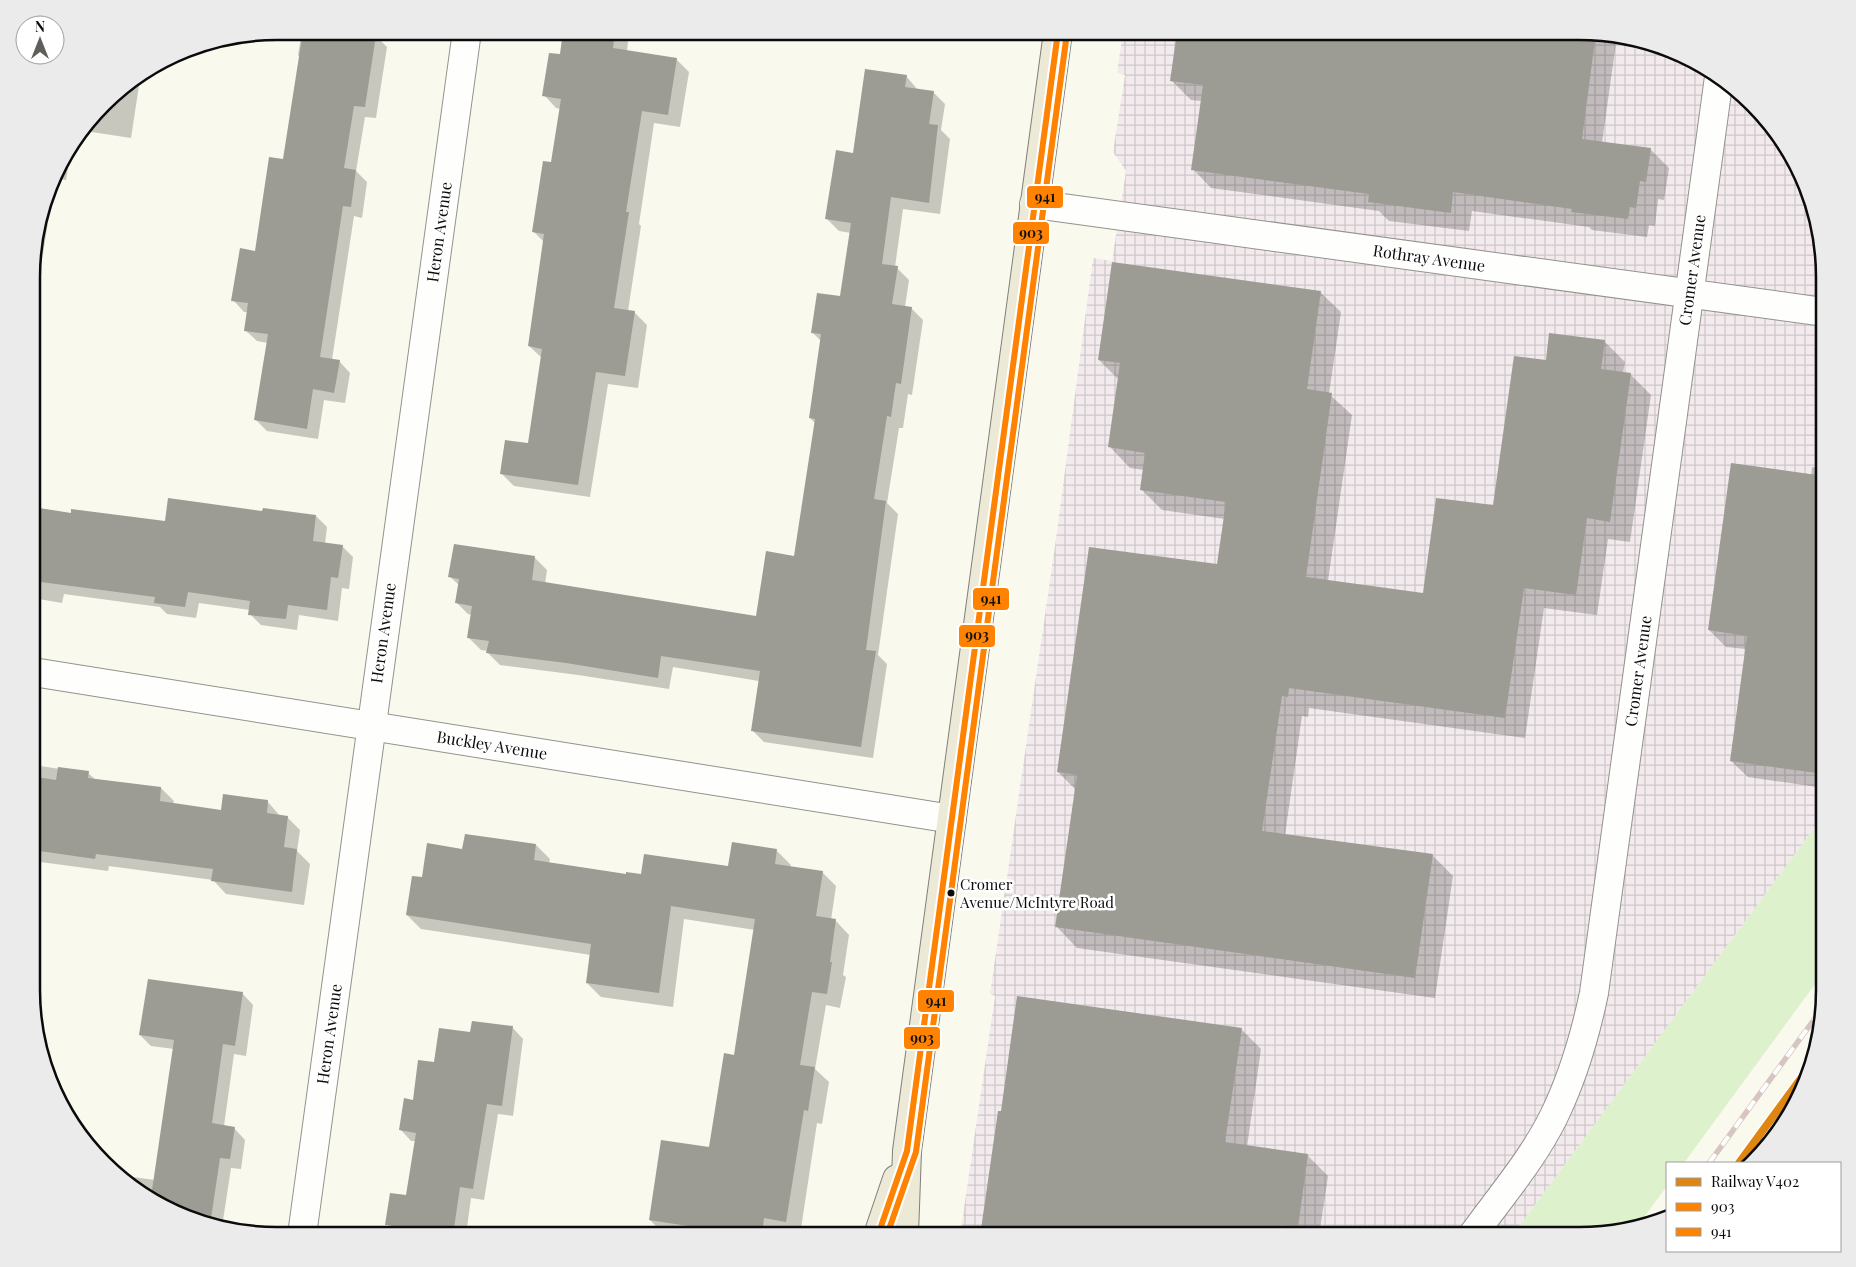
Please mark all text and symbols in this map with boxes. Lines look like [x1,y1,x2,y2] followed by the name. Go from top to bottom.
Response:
[15,15,65,65] north arrow
[35,17,45,36] text: N
[421,180,456,284] street label: Heron Avenue
[1026,185,1064,209] line badge: 941
[1035,187,1055,206] text: 941
[1673,213,1710,327] street label: Cromer Avenue
[1012,221,1050,245] line badge: 903
[1019,223,1043,242] text: 903
[1372,239,1487,276] street label: Rothray Avenue
[365,581,400,685] street label: Heron Avenue
[972,587,1010,611] line badge: 941
[981,589,1001,608] text: 941
[1619,614,1656,728] street label: Cromer Avenue
[958,624,996,648] line badge: 903
[965,625,989,644] text: 903
[435,725,549,764] street label: Buckley Avenue
[959,874,1114,912] place label: Cromer Avenue/McIntyre Road
[946,888,956,898] marker: Cromer Avenue/McIntyre Road
[311,982,346,1086] street label: Heron Avenue
[917,989,955,1013] line badge: 941
[926,991,946,1010] text: 941
[903,1026,941,1050] line badge: 903
[910,1028,934,1047] text: 903
[1666,1162,1841,1252] legend
[1711,1171,1799,1191] text: Railway V402
[1711,1196,1735,1216] text: 903
[1711,1221,1732,1241] text: 941

